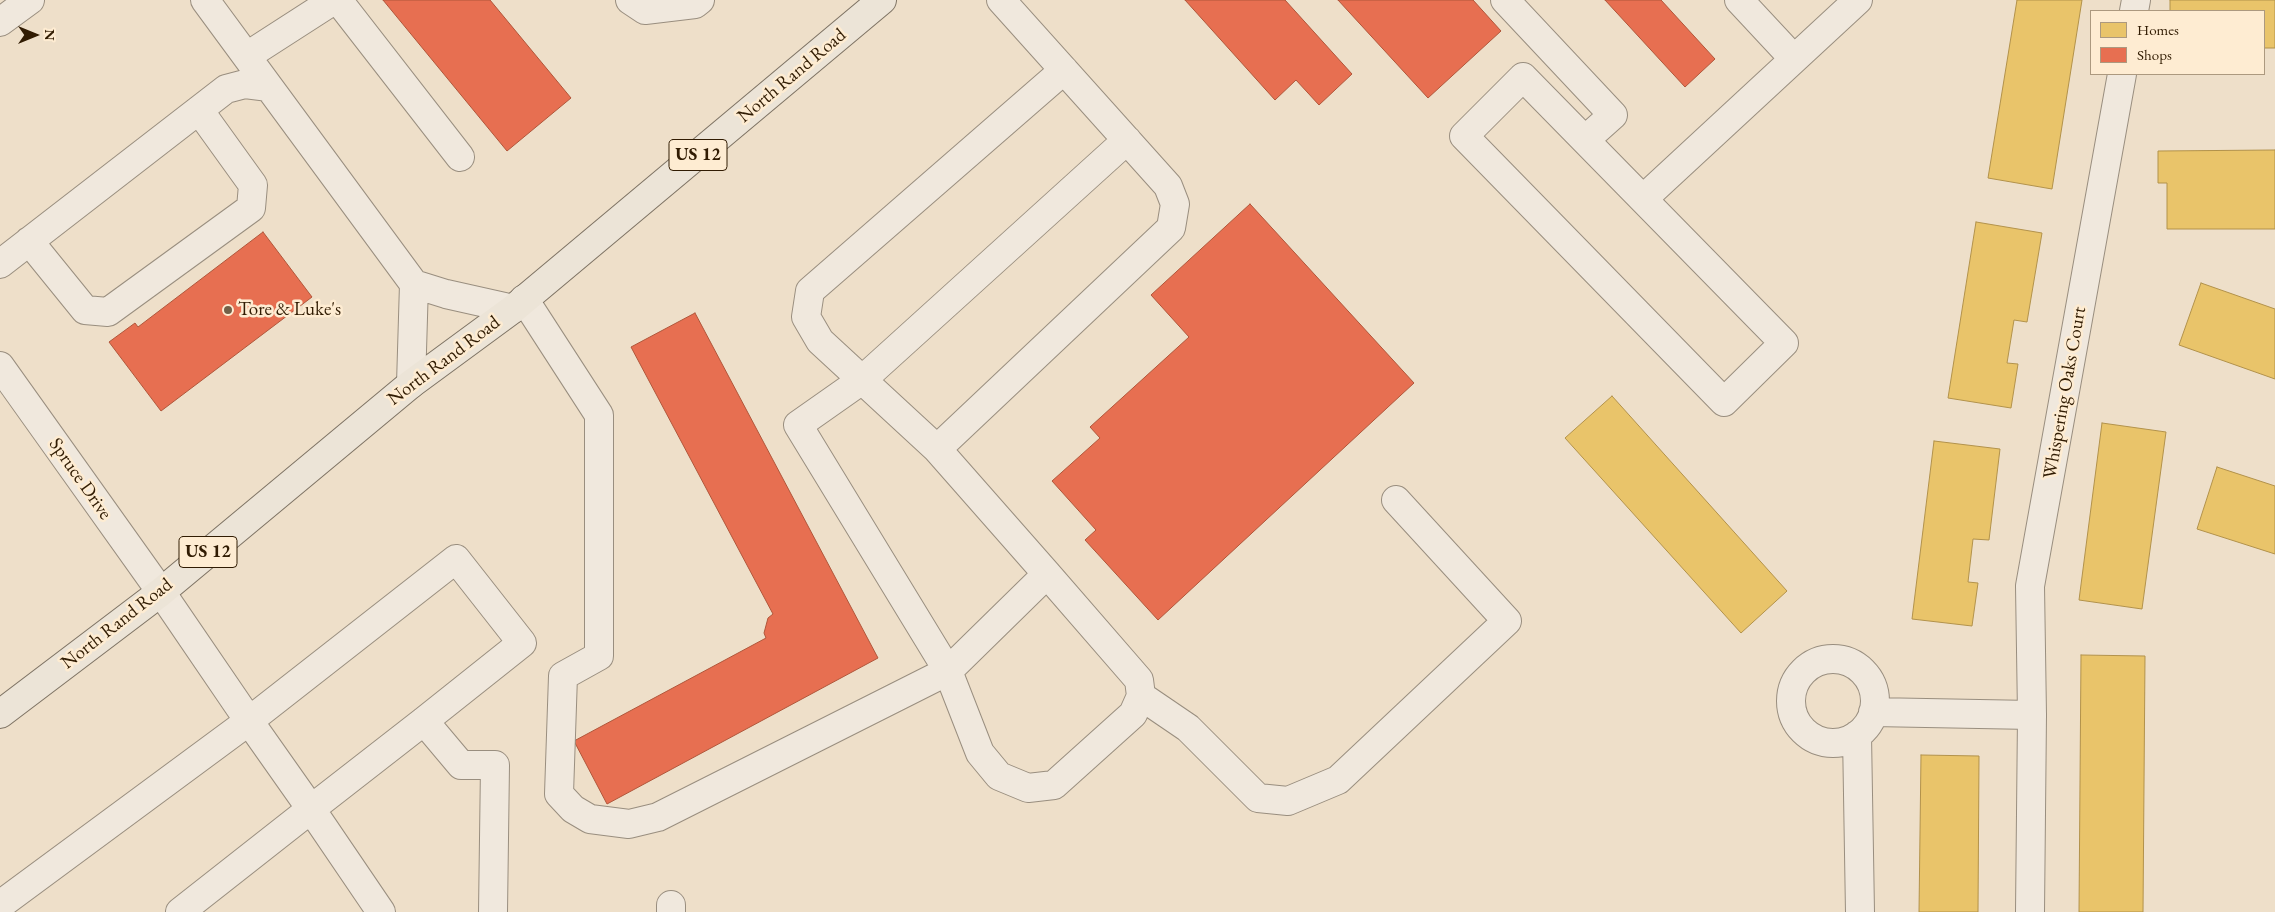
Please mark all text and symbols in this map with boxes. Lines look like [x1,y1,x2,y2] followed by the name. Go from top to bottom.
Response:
[10,10,60,60] north arrow
[2090,10,2265,75] legend
[2137,20,2179,39] text: Homes
[733,24,851,128] street label: North Rand Road
[41,29,59,41] text: N
[2137,45,2172,64] text: Shops
[669,140,727,170] road number: US 12
[238,299,341,321] place label: Tore & Luke's
[222,304,234,316] marker: Tore & Luke's
[2039,305,2091,481] street label: Whispering Oaks Court
[383,311,505,411] street label: North Rand Road
[44,434,116,524] street label: Spruce Drive
[179,536,237,568] road number: US 12
[57,574,177,674] street label: North Rand Road

